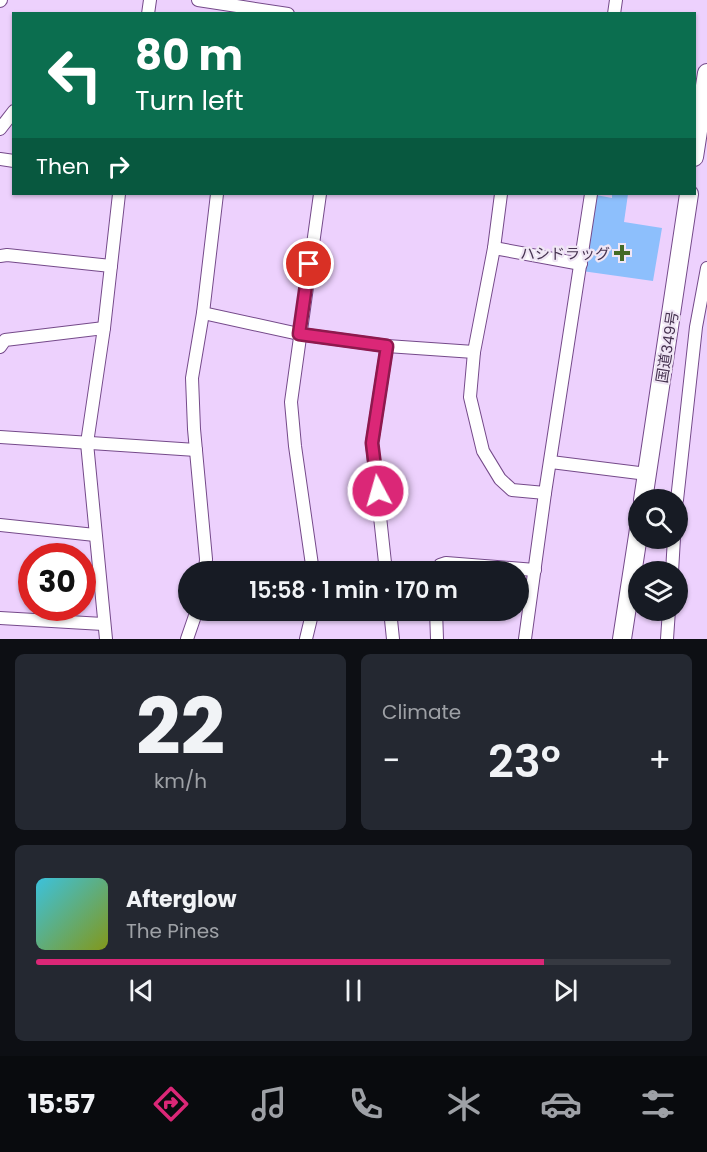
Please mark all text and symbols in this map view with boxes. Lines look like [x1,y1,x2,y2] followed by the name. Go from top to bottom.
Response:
[135,26,243,85] text: 80 m
[36,36,114,114] icon: left
[135,82,244,119] text: Turn left
[102,150,135,183] icon: right
[36,151,90,182] text: Then
[283,238,334,289] pin
[520,243,610,264] place label: ハシドラッグ
[615,246,629,260] marker: ハシドラッグ
[292,247,325,280] icon: arrive
[651,309,683,385] street label: 国道349号
[346,459,410,523] position arrow
[628,489,688,621] map controls
[628,489,688,549] button: search
[18,543,96,621] speed limit sign: 30
[628,561,688,621] button: layers
[249,575,458,606] text: 15:58 · 1 min · 170 m
[136,672,225,781] text: 22
[382,698,461,726] text: Climate
[488,730,561,793] text: 23°
[382,737,400,784] text: −
[648,737,671,784] text: +
[154,767,207,795] text: km/h
[126,884,237,915] text: Afterglow
[126,917,220,945] text: The Pines
[125,974,158,1007] icon: previous
[337,974,370,1007] icon: pause
[549,974,582,1007] icon: next
[150,1083,192,1125] icon: directions
[248,1083,290,1125] icon: music
[345,1083,387,1125] icon: phone
[443,1083,485,1125] icon: climate
[540,1083,582,1125] icon: car
[637,1083,679,1125] icon: filters
[28,1085,95,1122] text: 15:57

